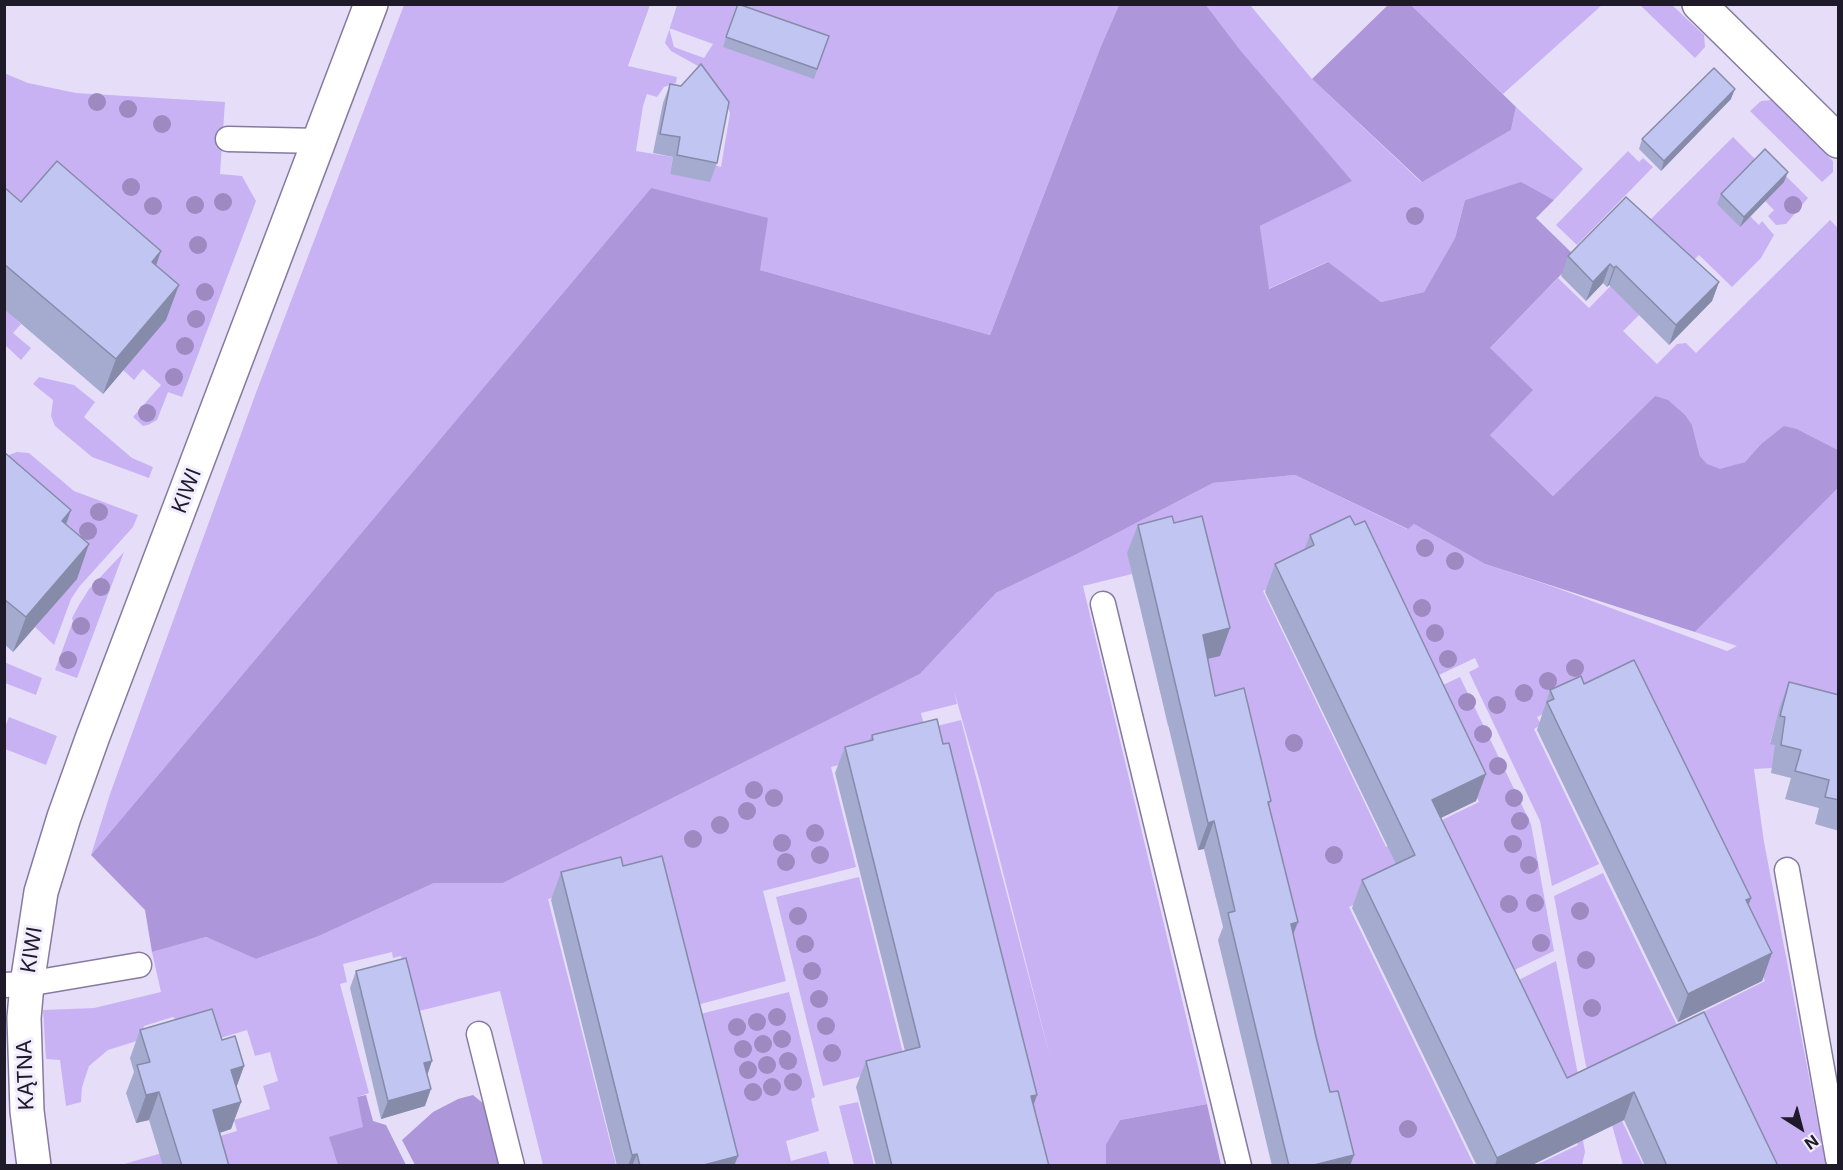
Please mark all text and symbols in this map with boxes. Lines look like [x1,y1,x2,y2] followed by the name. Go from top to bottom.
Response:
[167,465,207,517] street label: KIWI
[16,925,48,975] street label: KIWI
[12,1039,40,1111] street label: KĄTNA
[1771,1098,1831,1158] north arrow
[1801,1131,1822,1154] text: N

